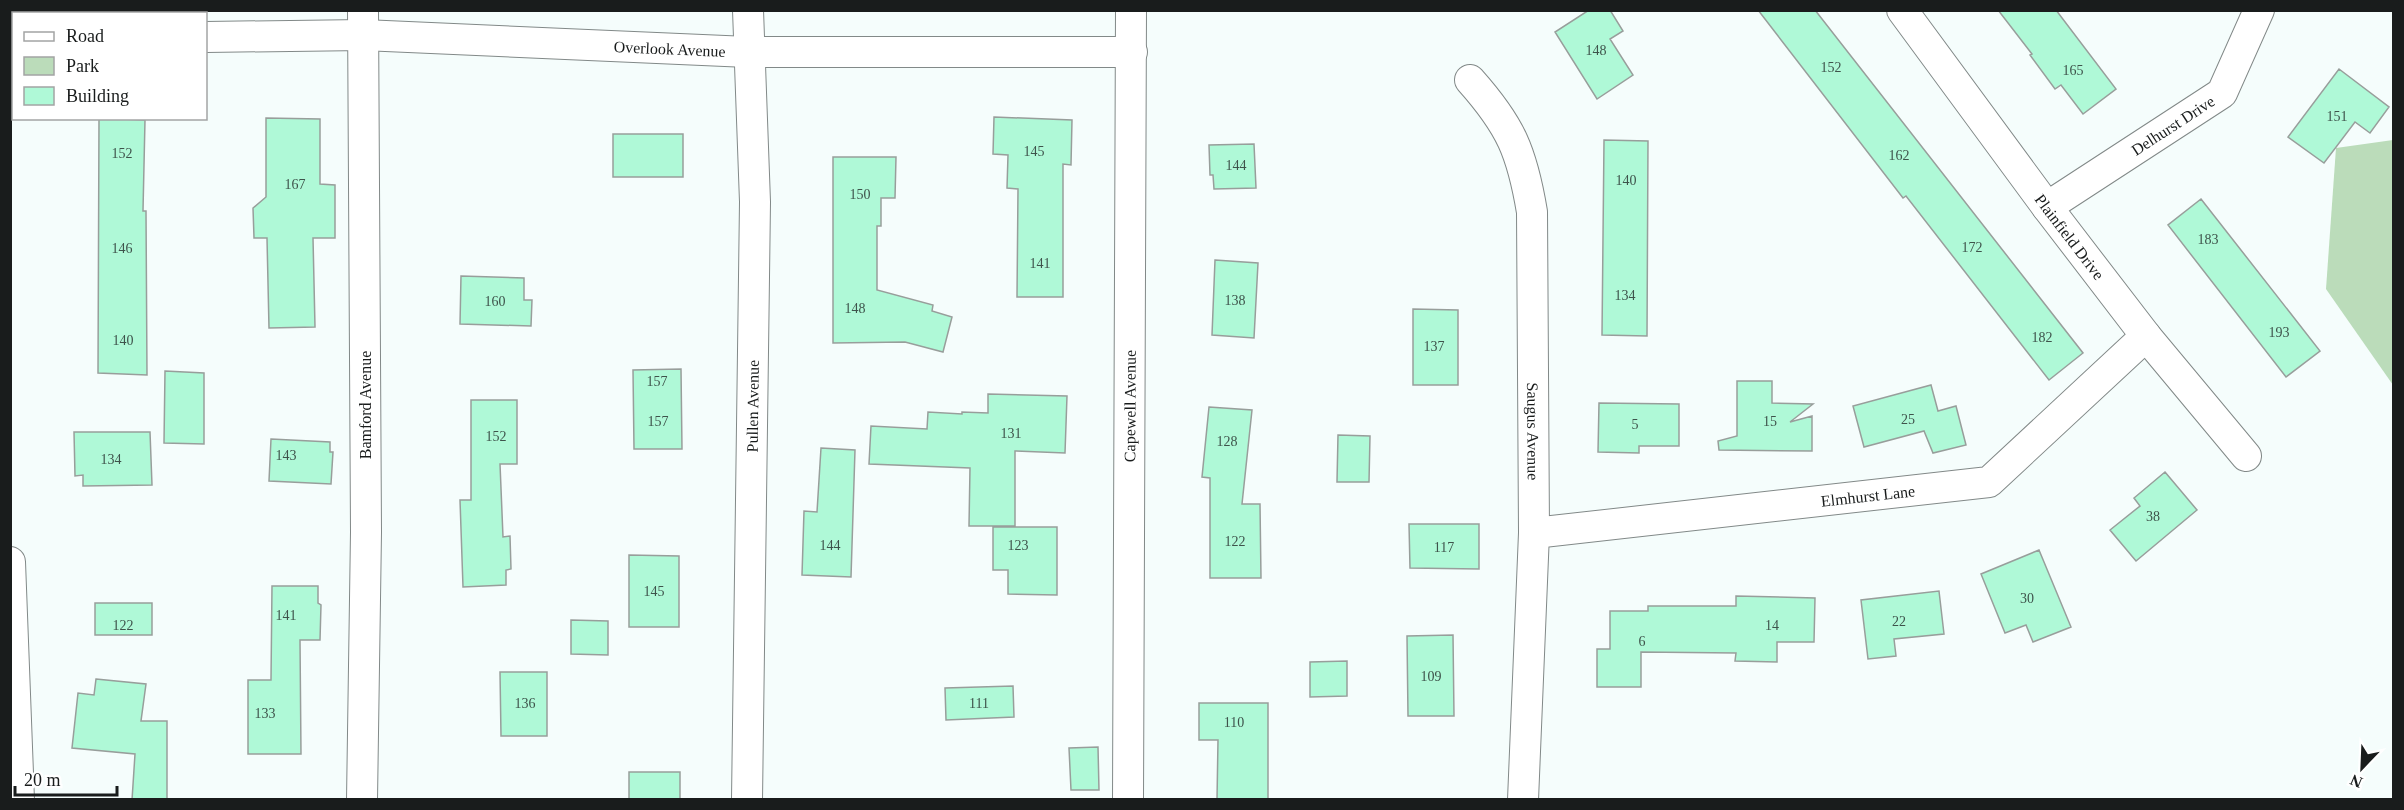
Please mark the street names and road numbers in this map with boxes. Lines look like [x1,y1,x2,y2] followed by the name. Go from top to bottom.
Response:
[613,38,726,60] street label: Overlook Avenue
[2128,92,2218,159] street label: Delhurst Drive
[2031,191,2107,283] street label: Plainfield Drive
[1121,350,1139,462] street label: Capewell Avenue
[357,351,374,459] street label: Bamford Avenue
[744,360,762,452] street label: Pullen Avenue
[1523,382,1542,481] street label: Saugus Avenue
[1820,482,1916,510] street label: Elmhurst Lane

